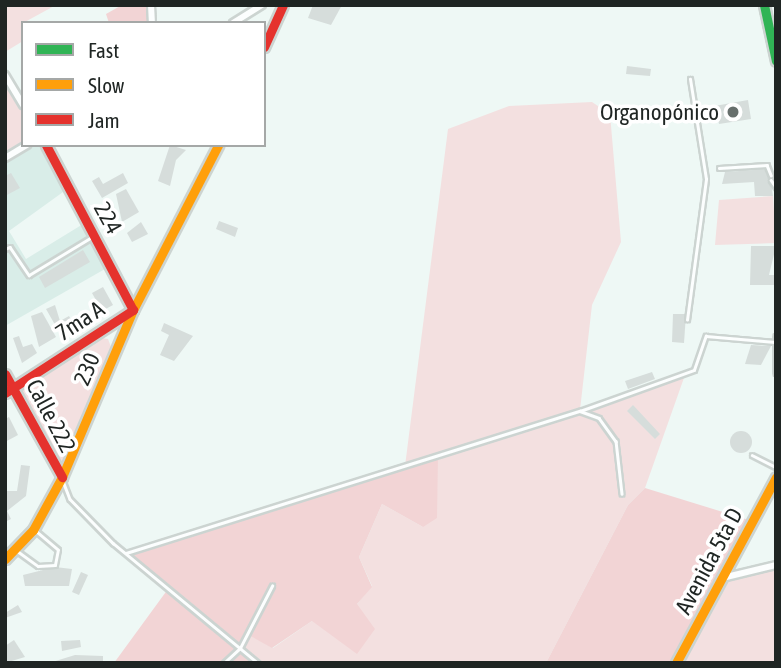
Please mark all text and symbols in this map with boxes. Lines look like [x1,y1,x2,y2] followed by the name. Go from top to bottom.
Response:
[21,21,266,147] legend
[88,38,119,62] text: Fast
[88,73,124,97] text: Slow
[600,98,719,126] place label: Organopónico
[725,104,741,120] marker: Organopónico
[88,108,120,132] text: Jam
[88,197,128,239] street label: 224
[50,295,110,347] street label: 7ma A
[68,349,106,389] street label: 230
[20,375,82,457] street label: Calle 222
[670,503,748,619] street label: Avenida 5ta D

